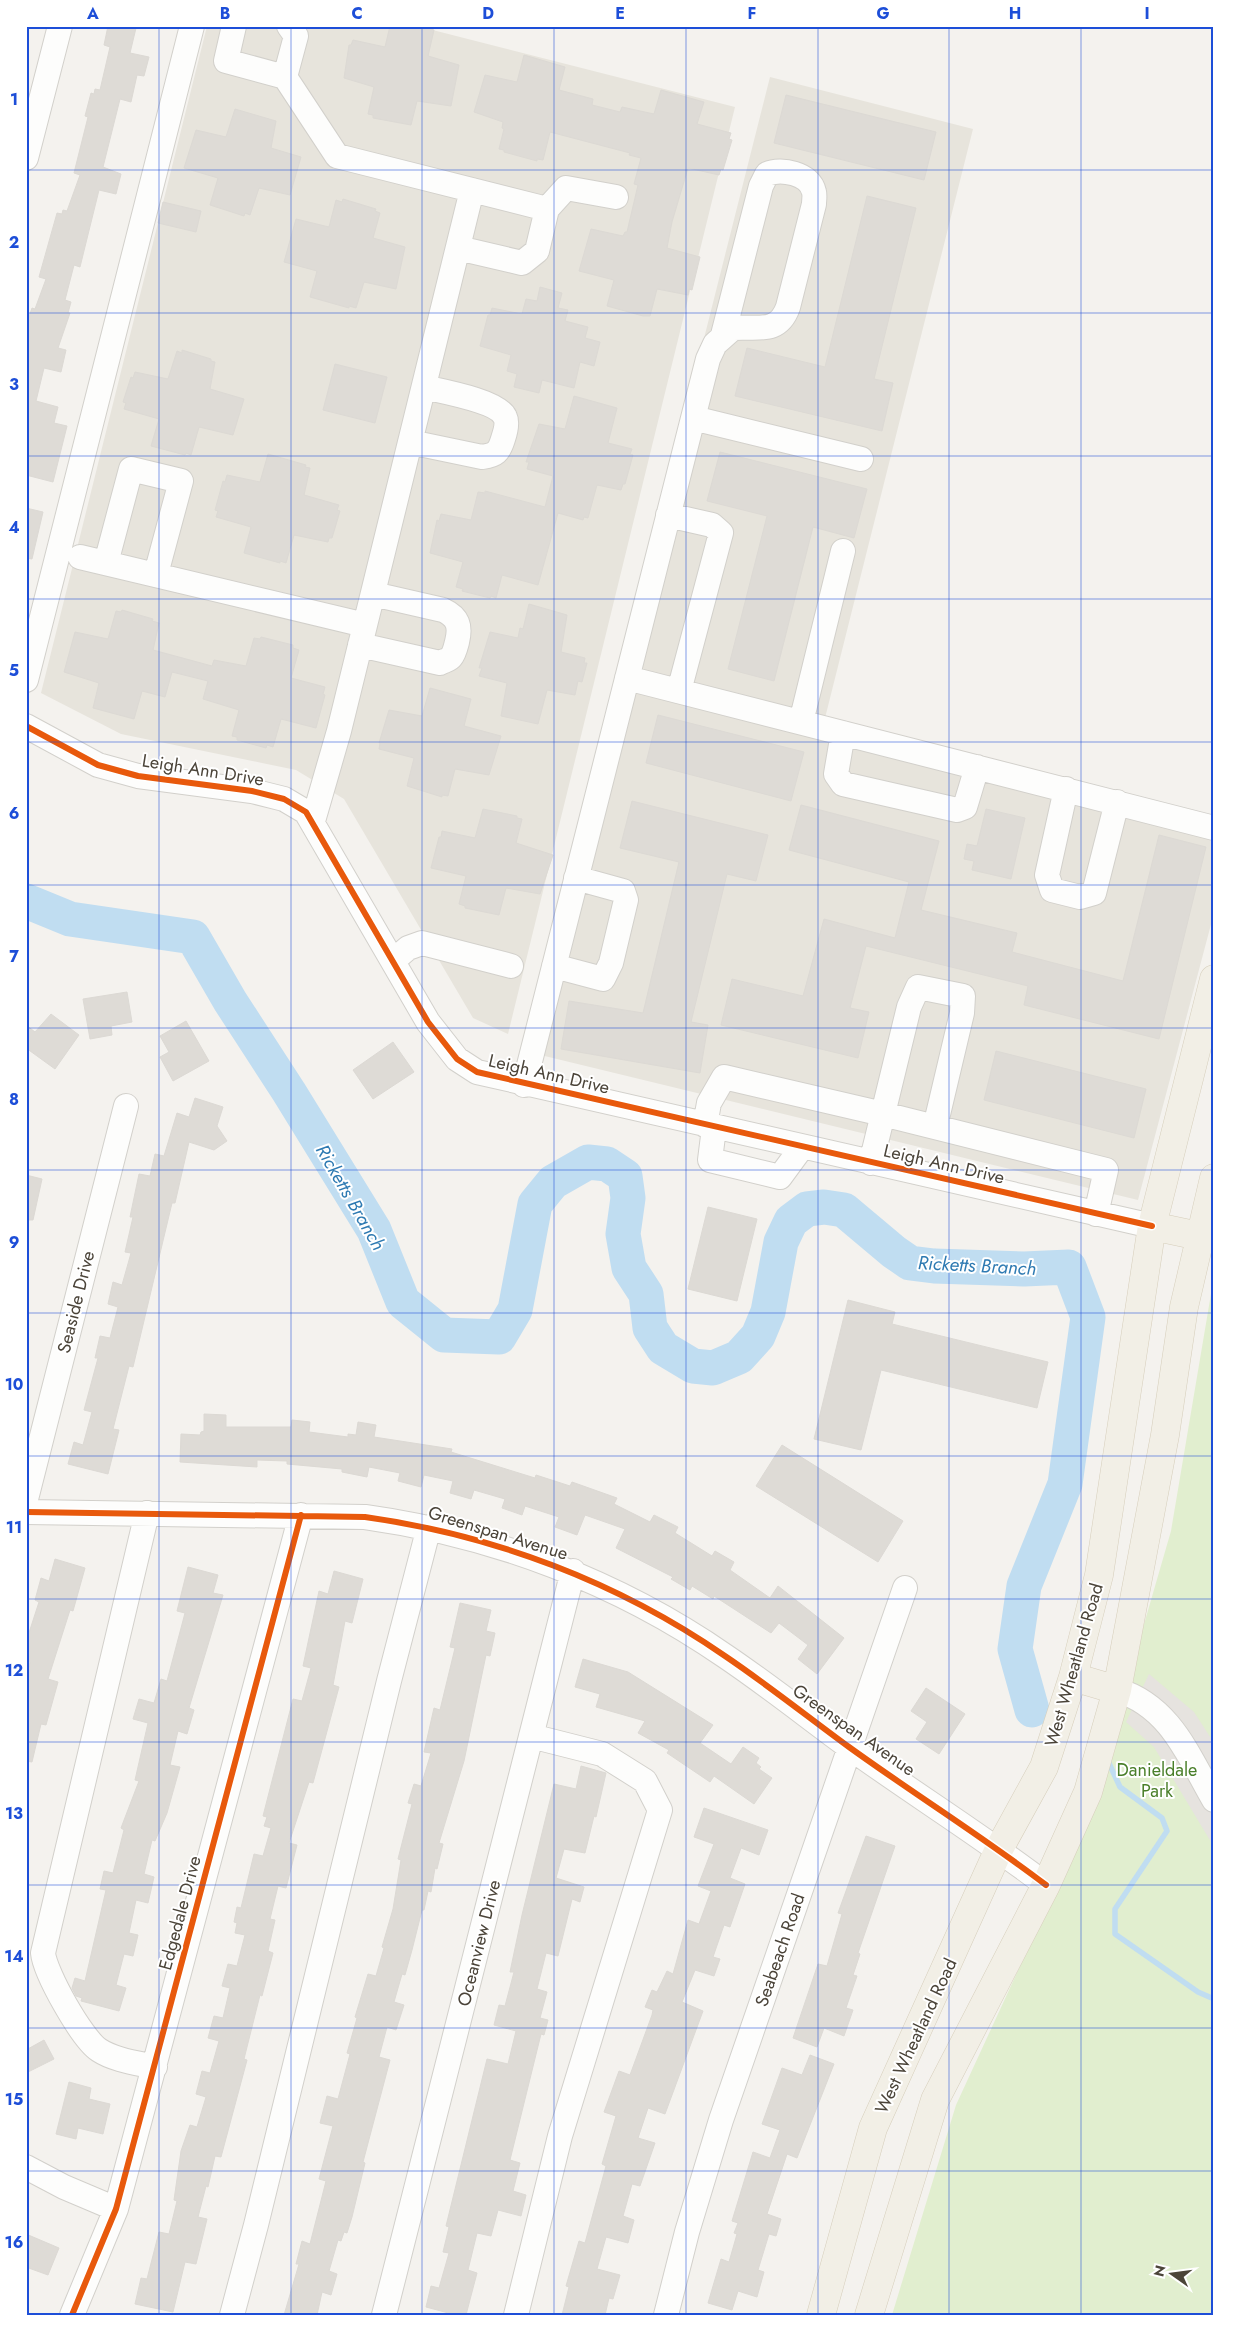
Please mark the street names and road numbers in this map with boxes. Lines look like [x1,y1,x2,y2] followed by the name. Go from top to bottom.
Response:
[140,748,266,792] street label: Leigh Ann Drive
[486,1047,612,1101] street label: Leigh Ann Drive
[881,1137,1007,1191] street label: Leigh Ann Drive
[51,1248,101,1356] street label: Seaside Drive
[425,1499,571,1567] street label: Greenspan Avenue
[1038,1580,1110,1750] street label: West Wheatland Road
[787,1678,921,1782] street label: Greenspan Avenue
[152,1853,208,1973] street label: Edgedale Drive
[451,1877,507,2009] street label: Oceanview Drive
[748,1890,812,2010] street label: Seabeach Road
[869,1954,963,2118] street label: West Wheatland Road

